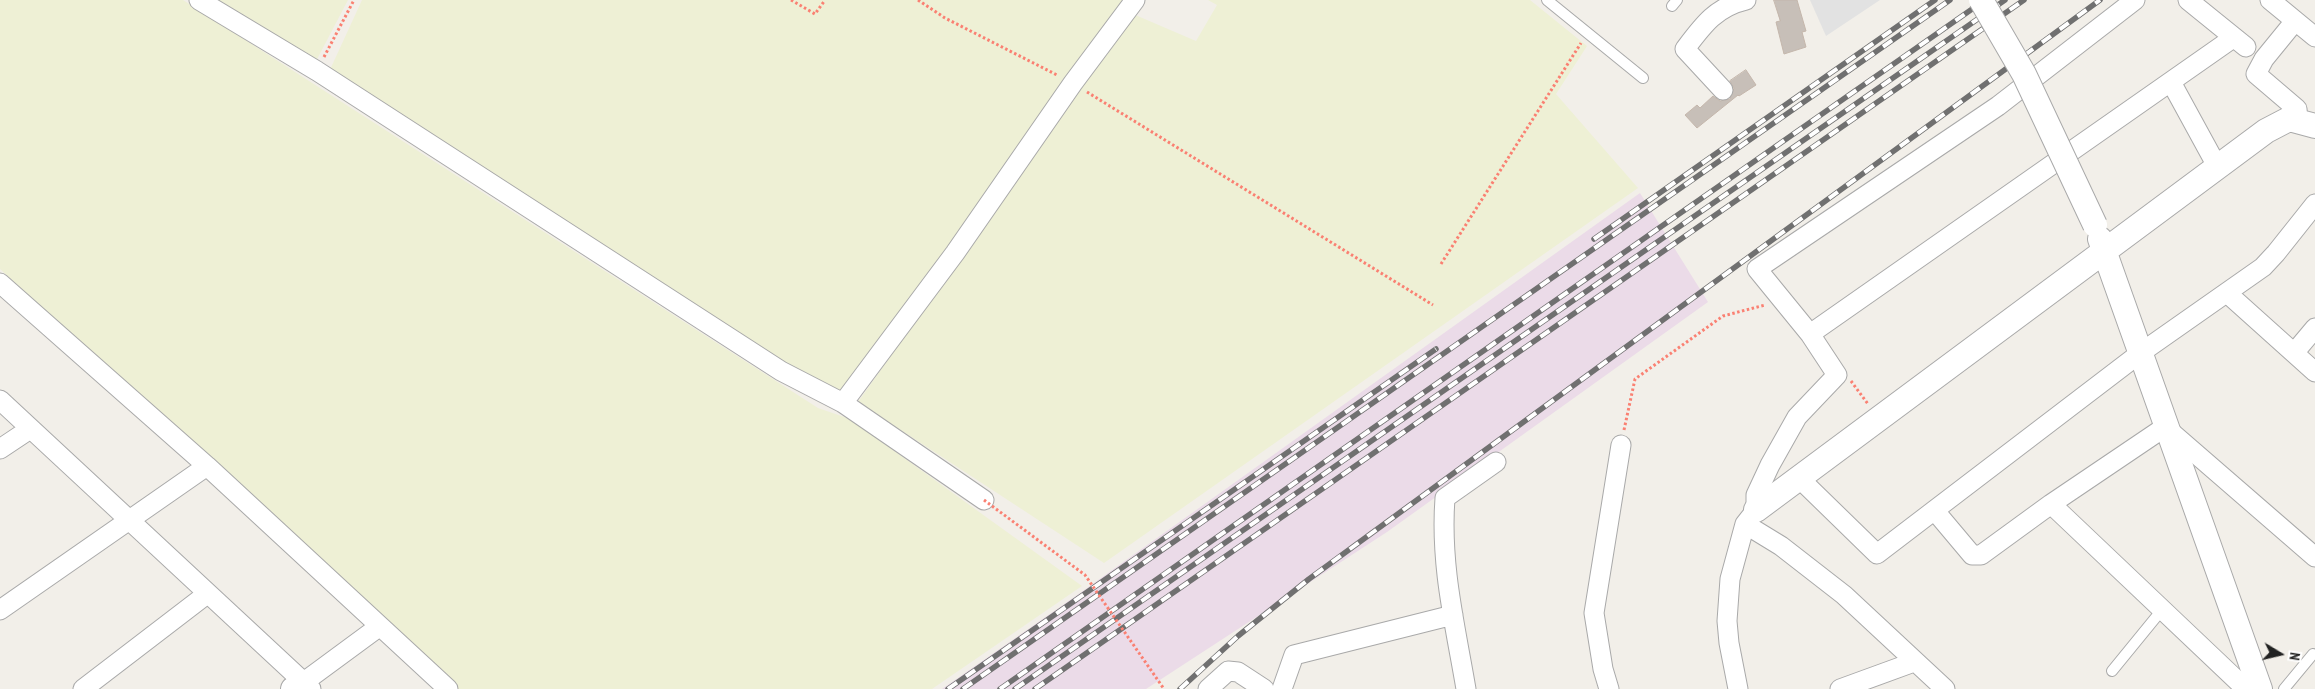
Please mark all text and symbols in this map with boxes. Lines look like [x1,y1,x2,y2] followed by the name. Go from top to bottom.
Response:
[2255,629,2305,679] north arrow
[2285,651,2304,661] text: N

